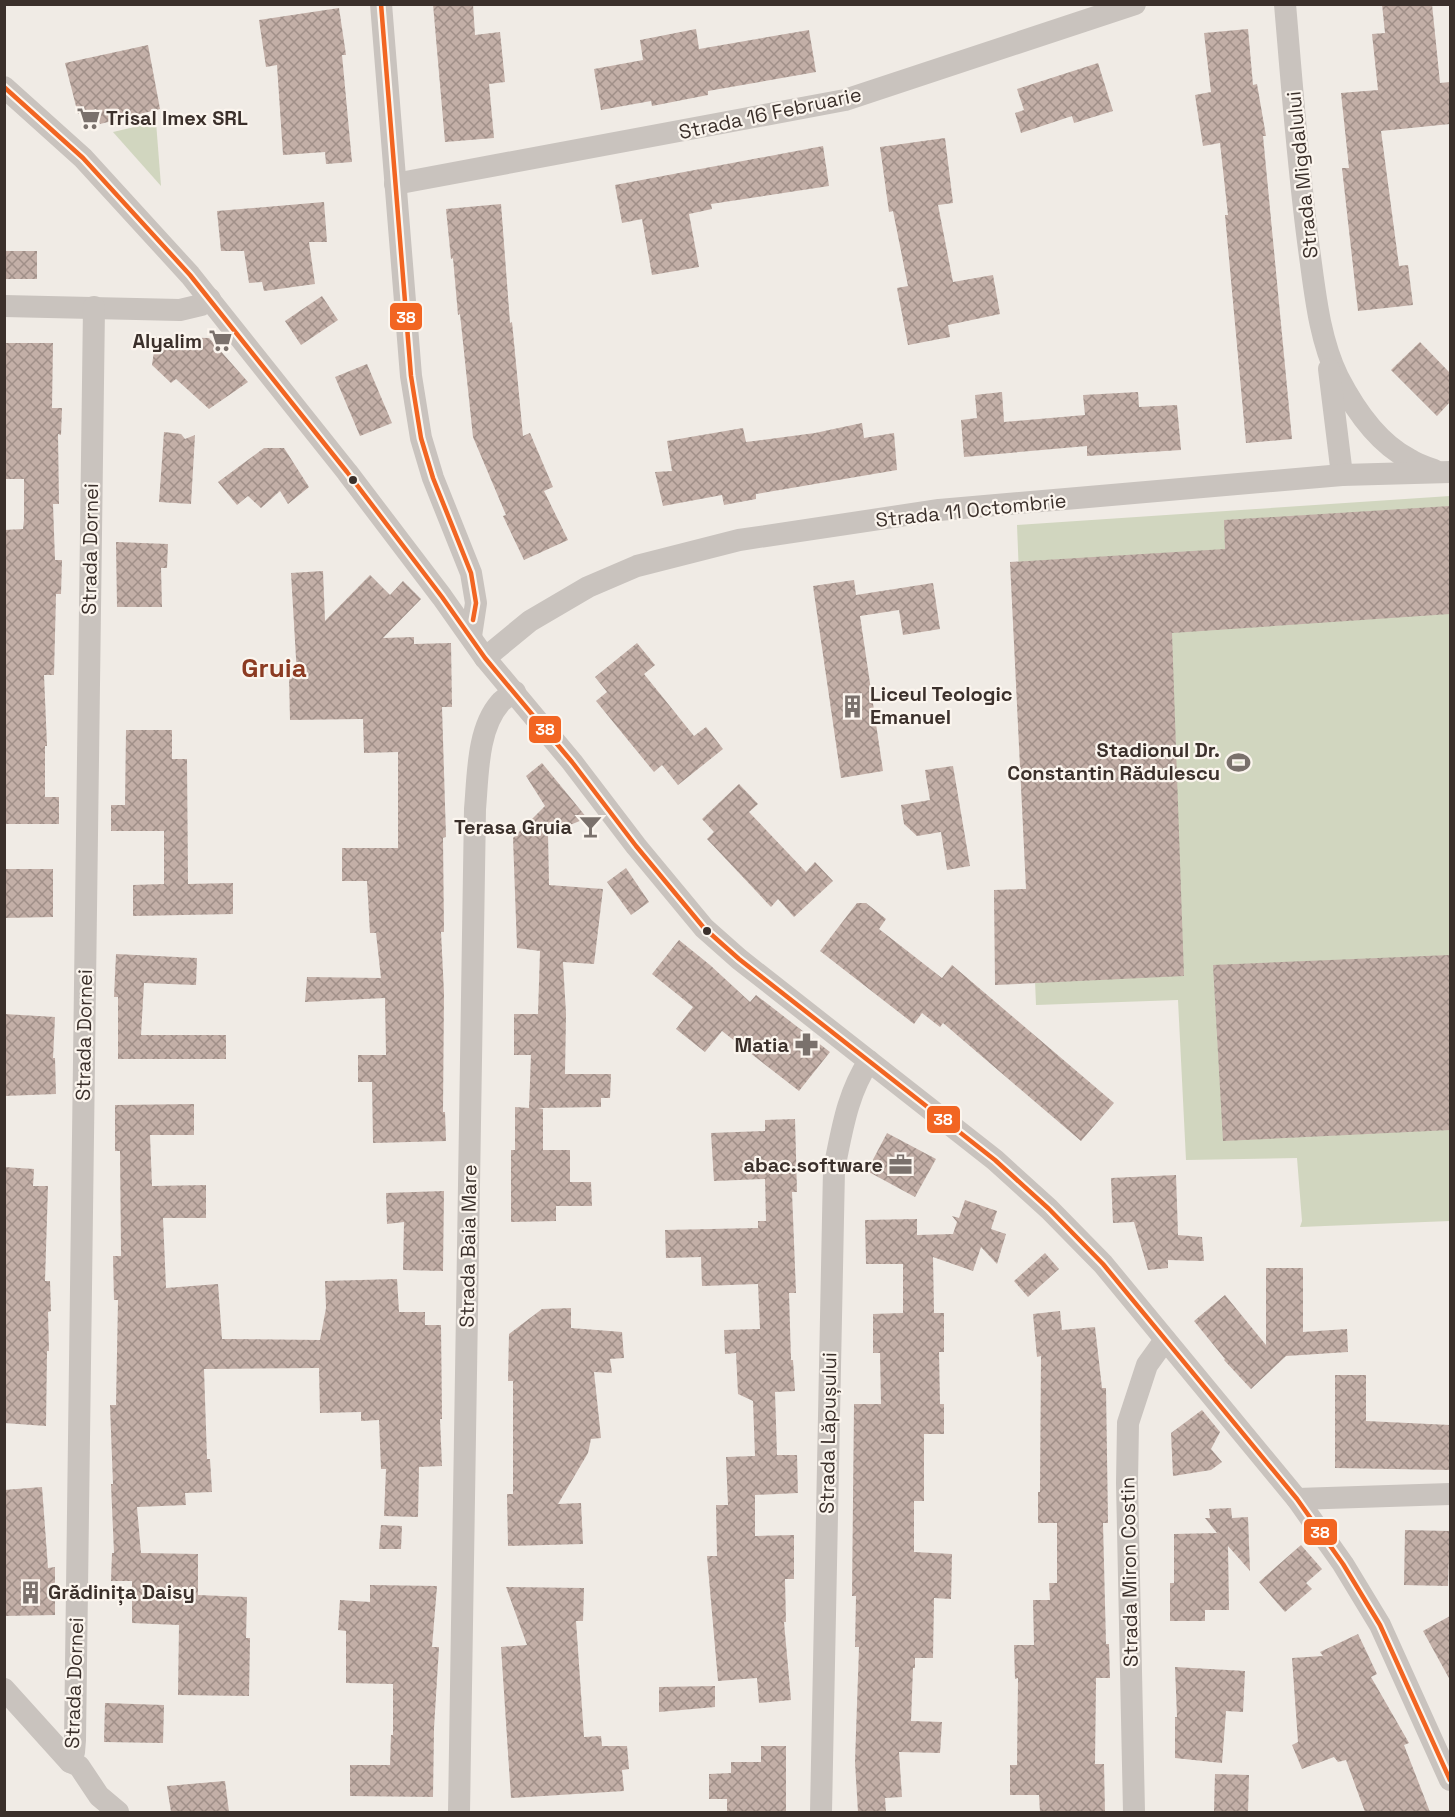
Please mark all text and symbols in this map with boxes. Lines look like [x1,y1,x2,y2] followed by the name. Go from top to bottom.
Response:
[676,81,864,145] street label: Strada 16 Februarie
[1280,90,1324,260] street label: Strada Migdalului
[75,105,101,131] supermarket icon: Trisal Imex SRL
[106,105,248,131] place label: Trisal Imex SRL
[389,302,423,331] line badge: 38
[396,307,416,328] text: 38
[132,328,202,354] place label: Alyalim
[207,328,233,354] supermarket icon: Alyalim
[347,474,359,486] unlabelled marker
[76,483,104,615] street label: Strada Dornei
[874,487,1068,533] street label: Strada 11 Octombrie
[241,651,307,685] district label: Gruia
[870,681,1013,730] place label: Liceul Teologic Emanuel
[839,693,865,719] building icon: Liceul Teologic Emanuel
[528,715,562,744] line badge: 38
[535,719,555,740] text: 38
[1007,737,1220,786] place label: Stadionul Dr. Constantin Rădulescu
[1225,749,1251,775] sports icon: Stadionul Dr. Constantin Rădulescu
[454,814,572,840] place label: Terasa Gruia
[577,814,603,840] bar icon: Terasa Gruia
[701,925,713,937] unlabelled marker
[70,969,98,1101] street label: Strada Dornei
[735,1032,789,1058] place label: Matia
[794,1032,820,1058] pharmacy icon: Matia
[926,1105,961,1134] line badge: 38
[933,1109,953,1130] text: 38
[743,1152,883,1178] place label: abac.software
[888,1152,914,1178] office icon: abac.software
[454,1164,482,1328] street label: Strada Baia Mare
[814,1352,842,1514] street label: Strada Lăpușului
[1114,1477,1144,1667] street label: Strada Miron Costin
[1303,1518,1338,1546] line badge: 38
[1310,1522,1330,1543] text: 38
[17,1579,43,1605] building icon: Grădinița Daisy
[48,1579,195,1606] place label: Grădinița Daisy
[59,1617,89,1749] street label: Strada Dornei

